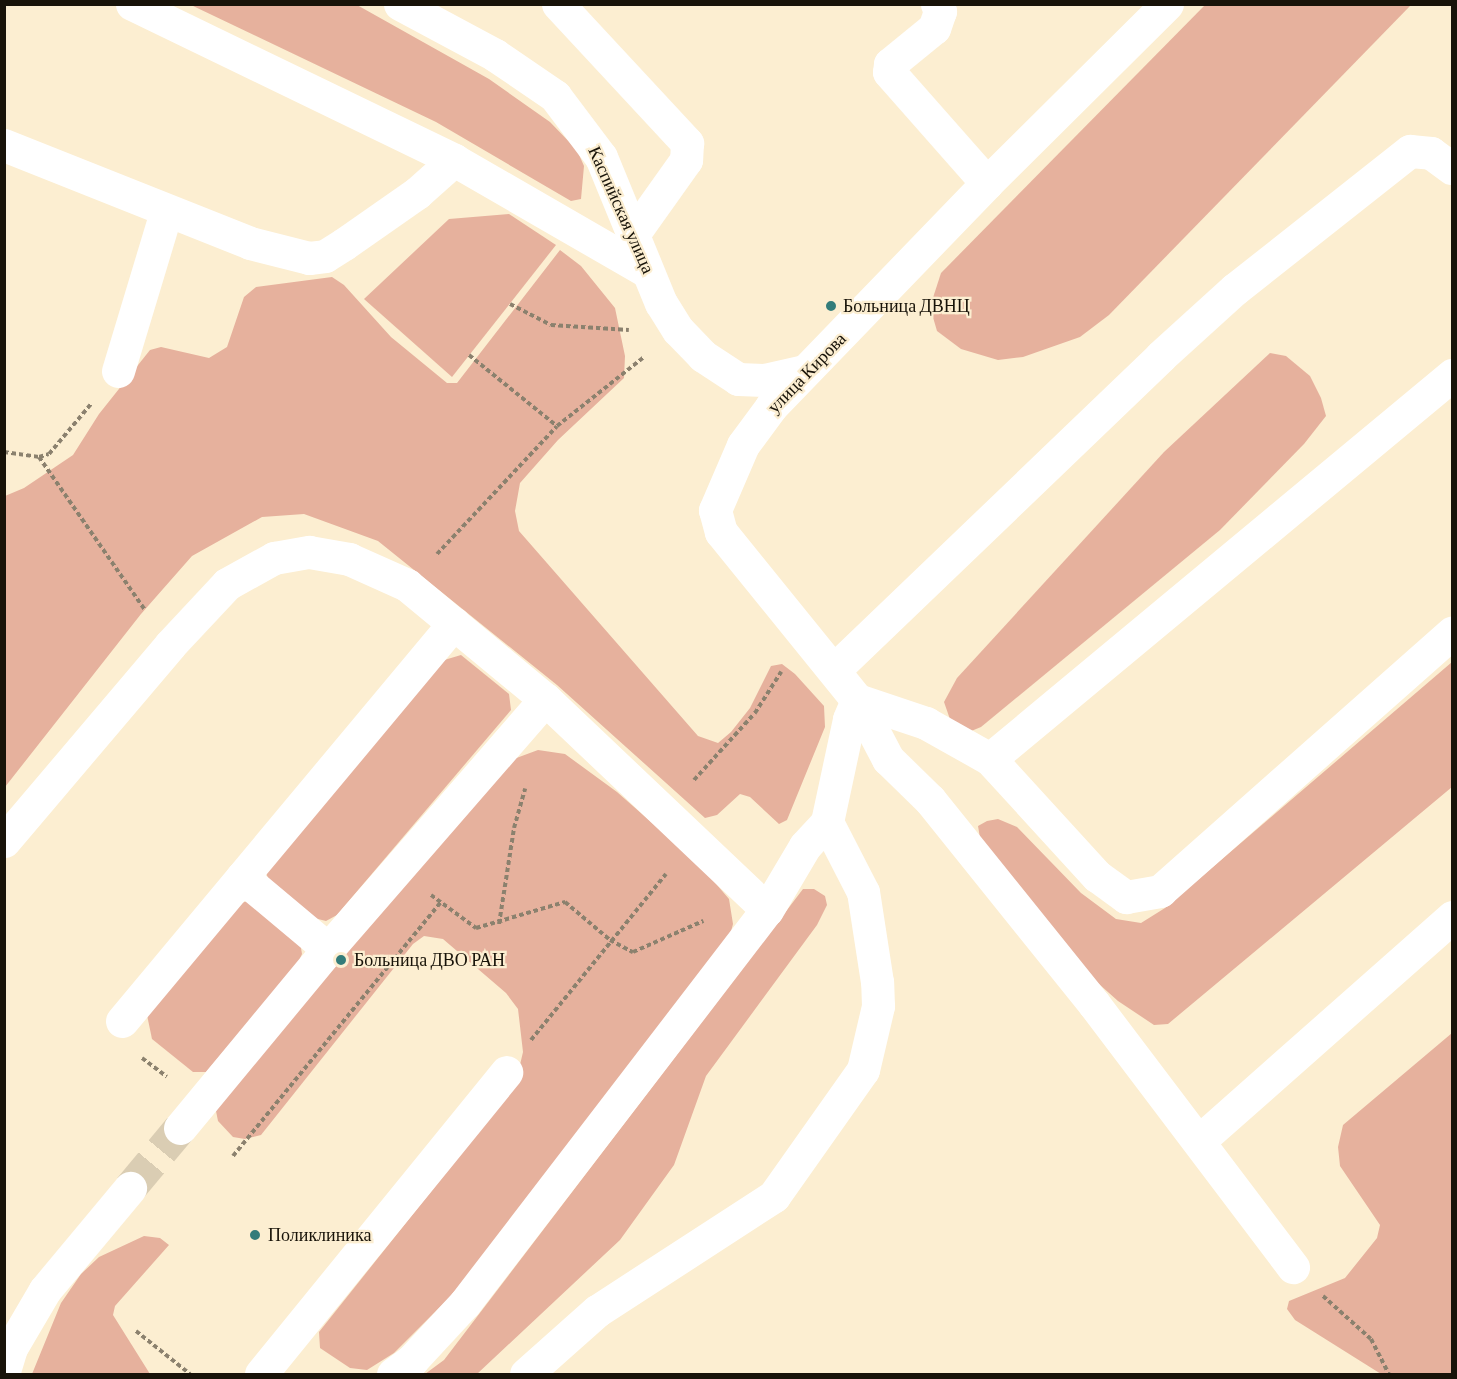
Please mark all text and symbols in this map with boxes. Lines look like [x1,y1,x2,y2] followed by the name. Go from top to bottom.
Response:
[583,143,659,277] street label: Каспийская улица
[843,295,970,317] place label: Больница ДВНЦ
[824,299,838,313] marker: Больница ДВНЦ
[763,328,851,418] street label: улица Кирова
[354,949,505,971] place label: Больница ДВО РАН
[332,951,350,969] marker: Больница ДВО РАН
[268,1224,371,1246] place label: Поликлиника
[246,1226,264,1244] marker: Поликлиника

